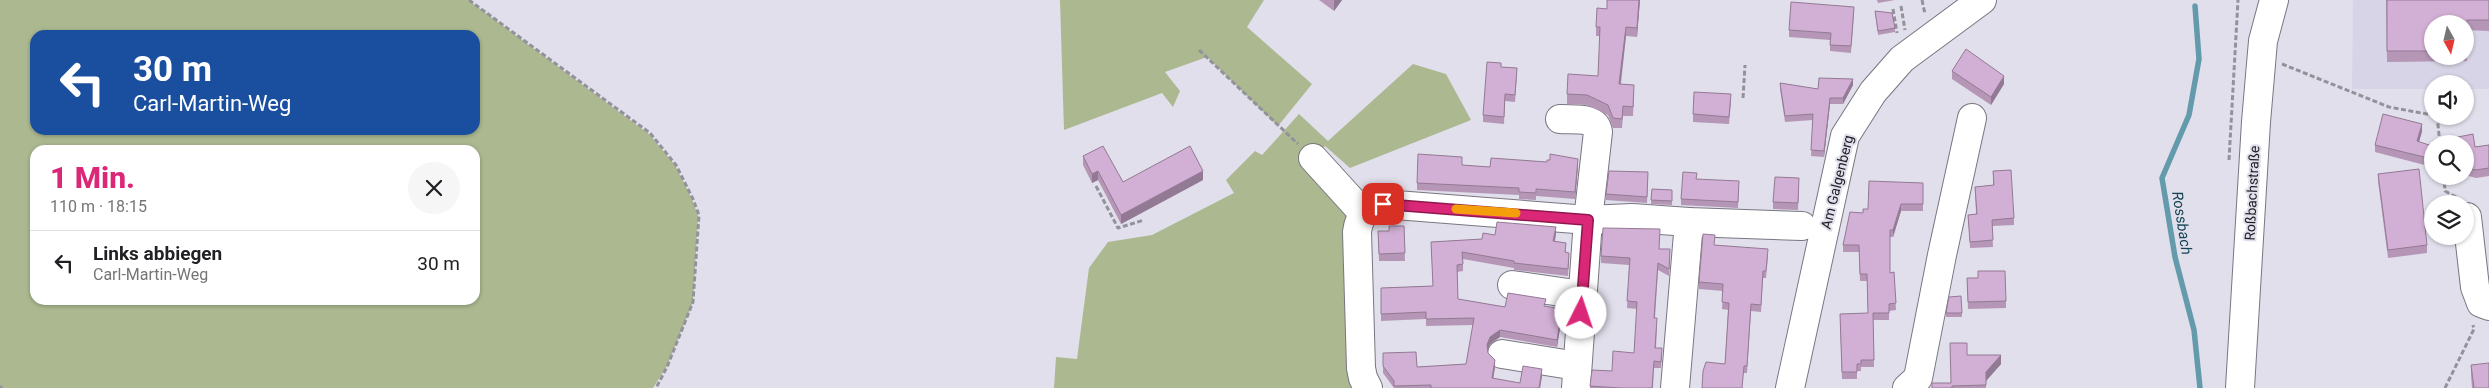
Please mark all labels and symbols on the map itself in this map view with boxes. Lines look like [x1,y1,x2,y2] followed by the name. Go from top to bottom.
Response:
[2424,15,2474,65] north arrow
[1818,133,1856,231] street label: Am Galgenberg
[2242,145,2262,241] street label: Roßbachstraße
[1362,183,1404,225] pin
[2168,190,2196,256] water label: Rossbach
[1554,286,1606,338] position arrow

